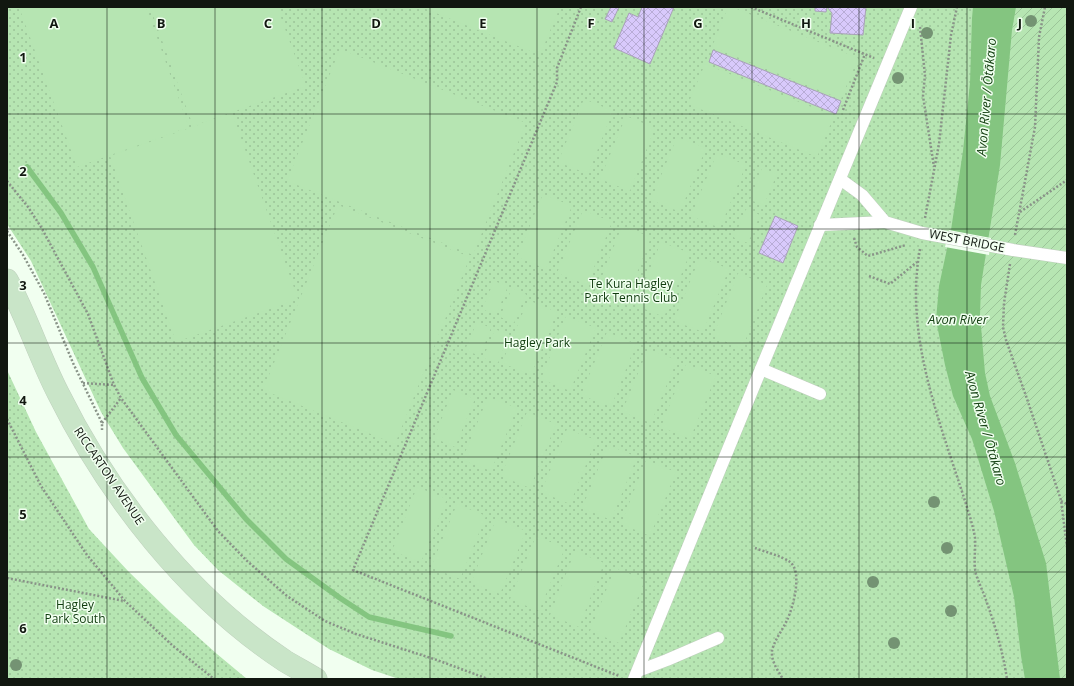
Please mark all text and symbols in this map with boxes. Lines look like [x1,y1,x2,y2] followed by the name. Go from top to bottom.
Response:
[50,14,59,32] text: A
[157,14,166,32] text: B
[264,14,272,32] text: C
[371,14,381,32] text: D
[479,14,487,32] text: E
[587,14,595,32] text: F
[693,14,703,32] text: G
[801,14,811,32] text: H
[911,14,915,32] text: I
[1017,14,1022,32] text: J
[972,37,1000,158] water label: Avon River / Ōtākaro
[19,48,27,66] text: 1
[19,162,27,180] text: 2
[928,225,1006,256] street label: WEST BRIDGE
[584,275,678,306] park label: Te Kura Hagley Park Tennis Club
[19,276,27,294] text: 3
[927,310,989,328] water label: Avon River
[504,334,571,351] park label: Hagley Park
[961,368,1011,487] water label: Avon River / Ōtākaro
[19,391,27,409] text: 4
[70,423,149,528] street label: RICCARTON AVENUE
[19,505,27,523] text: 5
[44,596,106,627] park label: Hagley Park South
[19,619,27,637] text: 6

